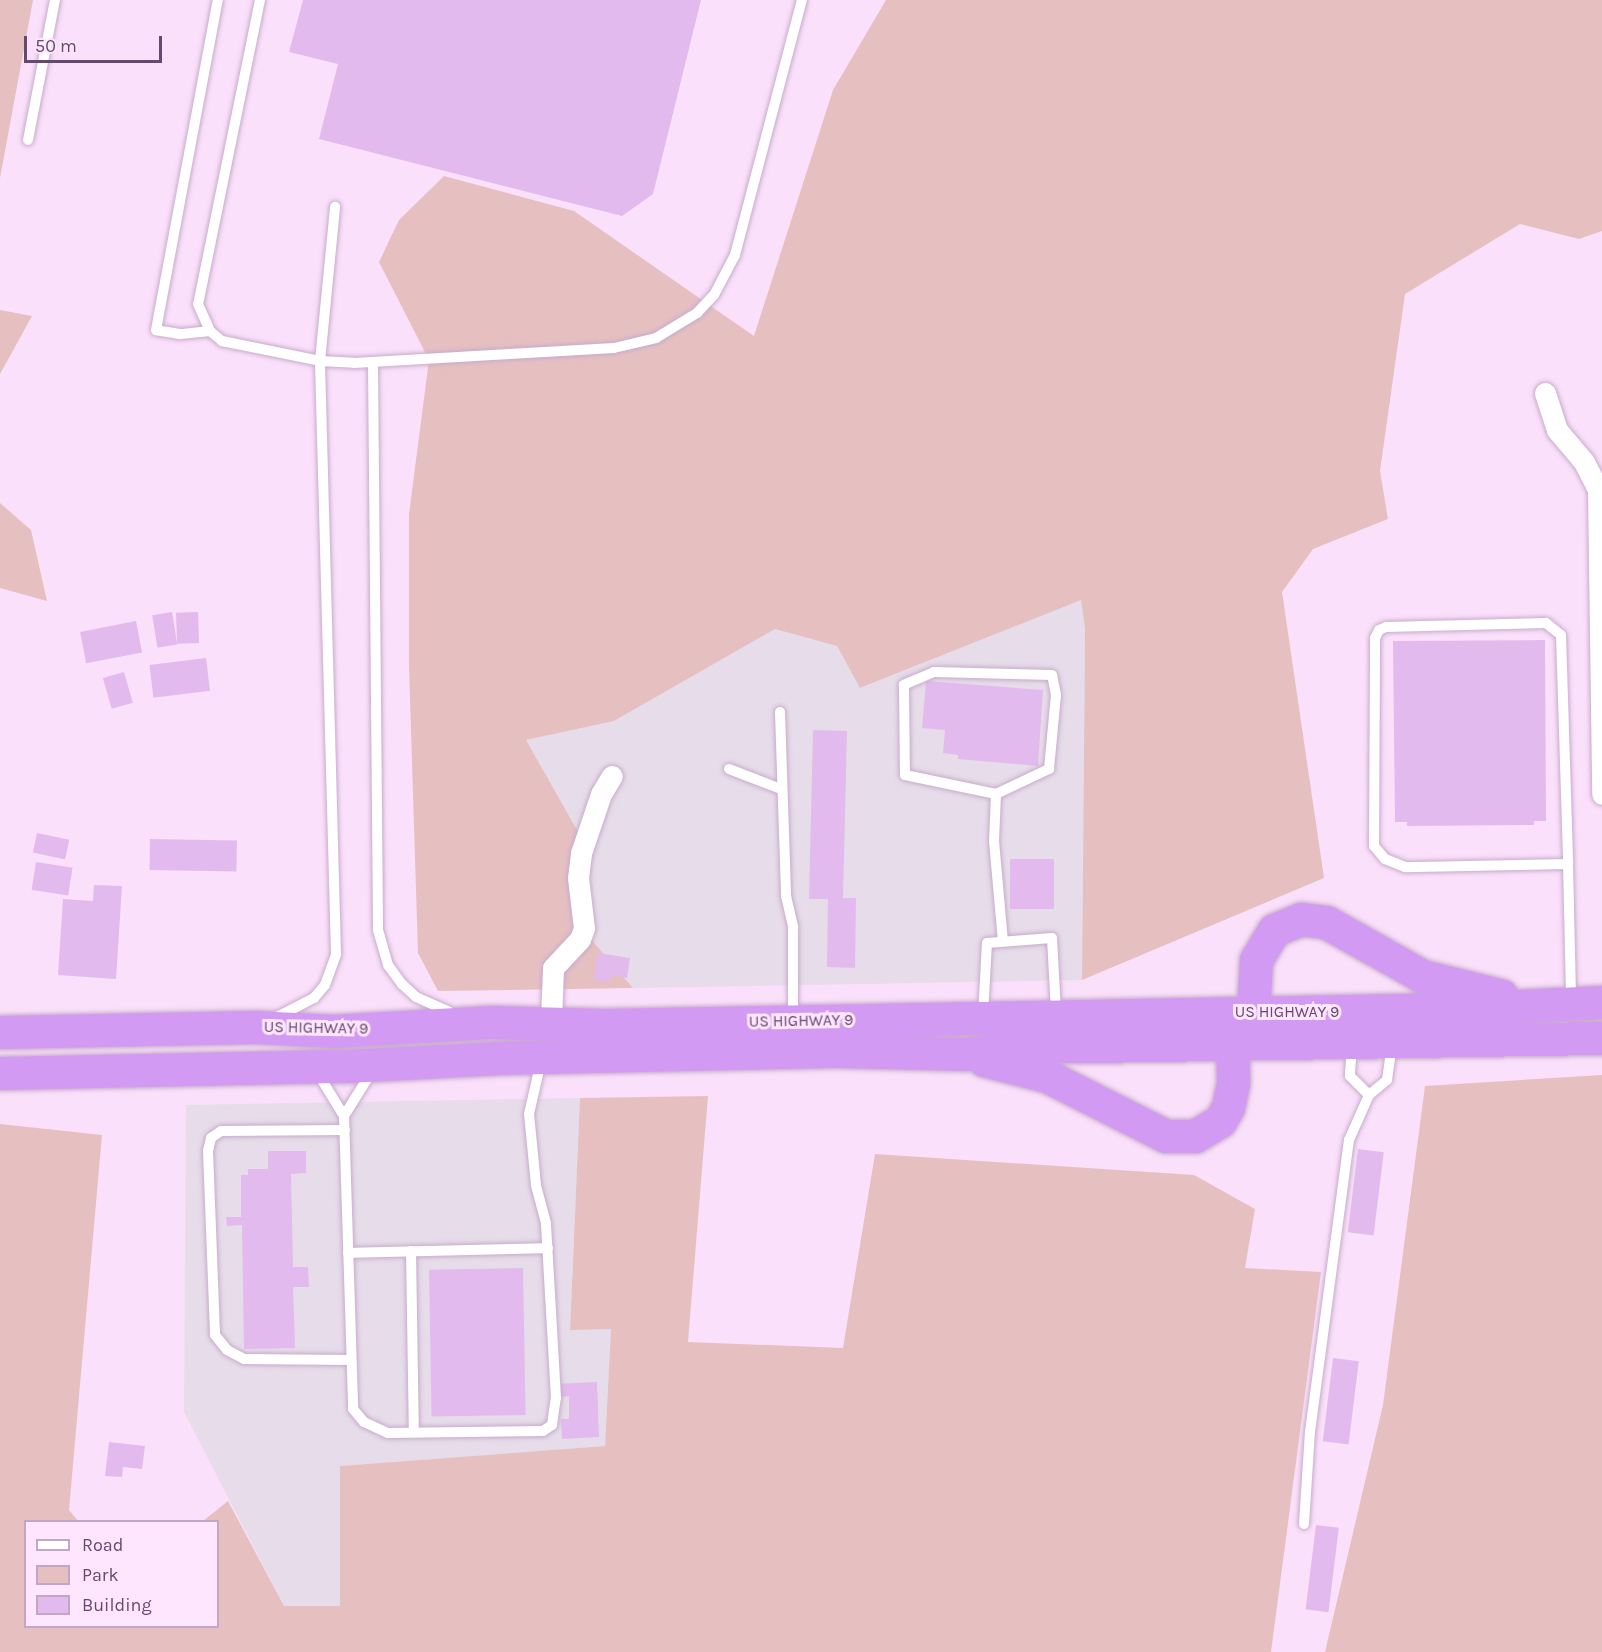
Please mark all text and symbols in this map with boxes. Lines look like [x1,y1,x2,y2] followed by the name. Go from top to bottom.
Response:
[27,24,165,62] scale bar
[35,35,77,57] text: 50 m
[1235,1002,1339,1022] street label: US HIGHWAY 9
[749,1010,853,1032] street label: US HIGHWAY 9
[264,1017,368,1039] street label: US HIGHWAY 9
[24,1520,219,1628] legend
[82,1534,123,1556] text: Road
[82,1564,119,1586] text: Park
[82,1594,152,1616] text: Building

